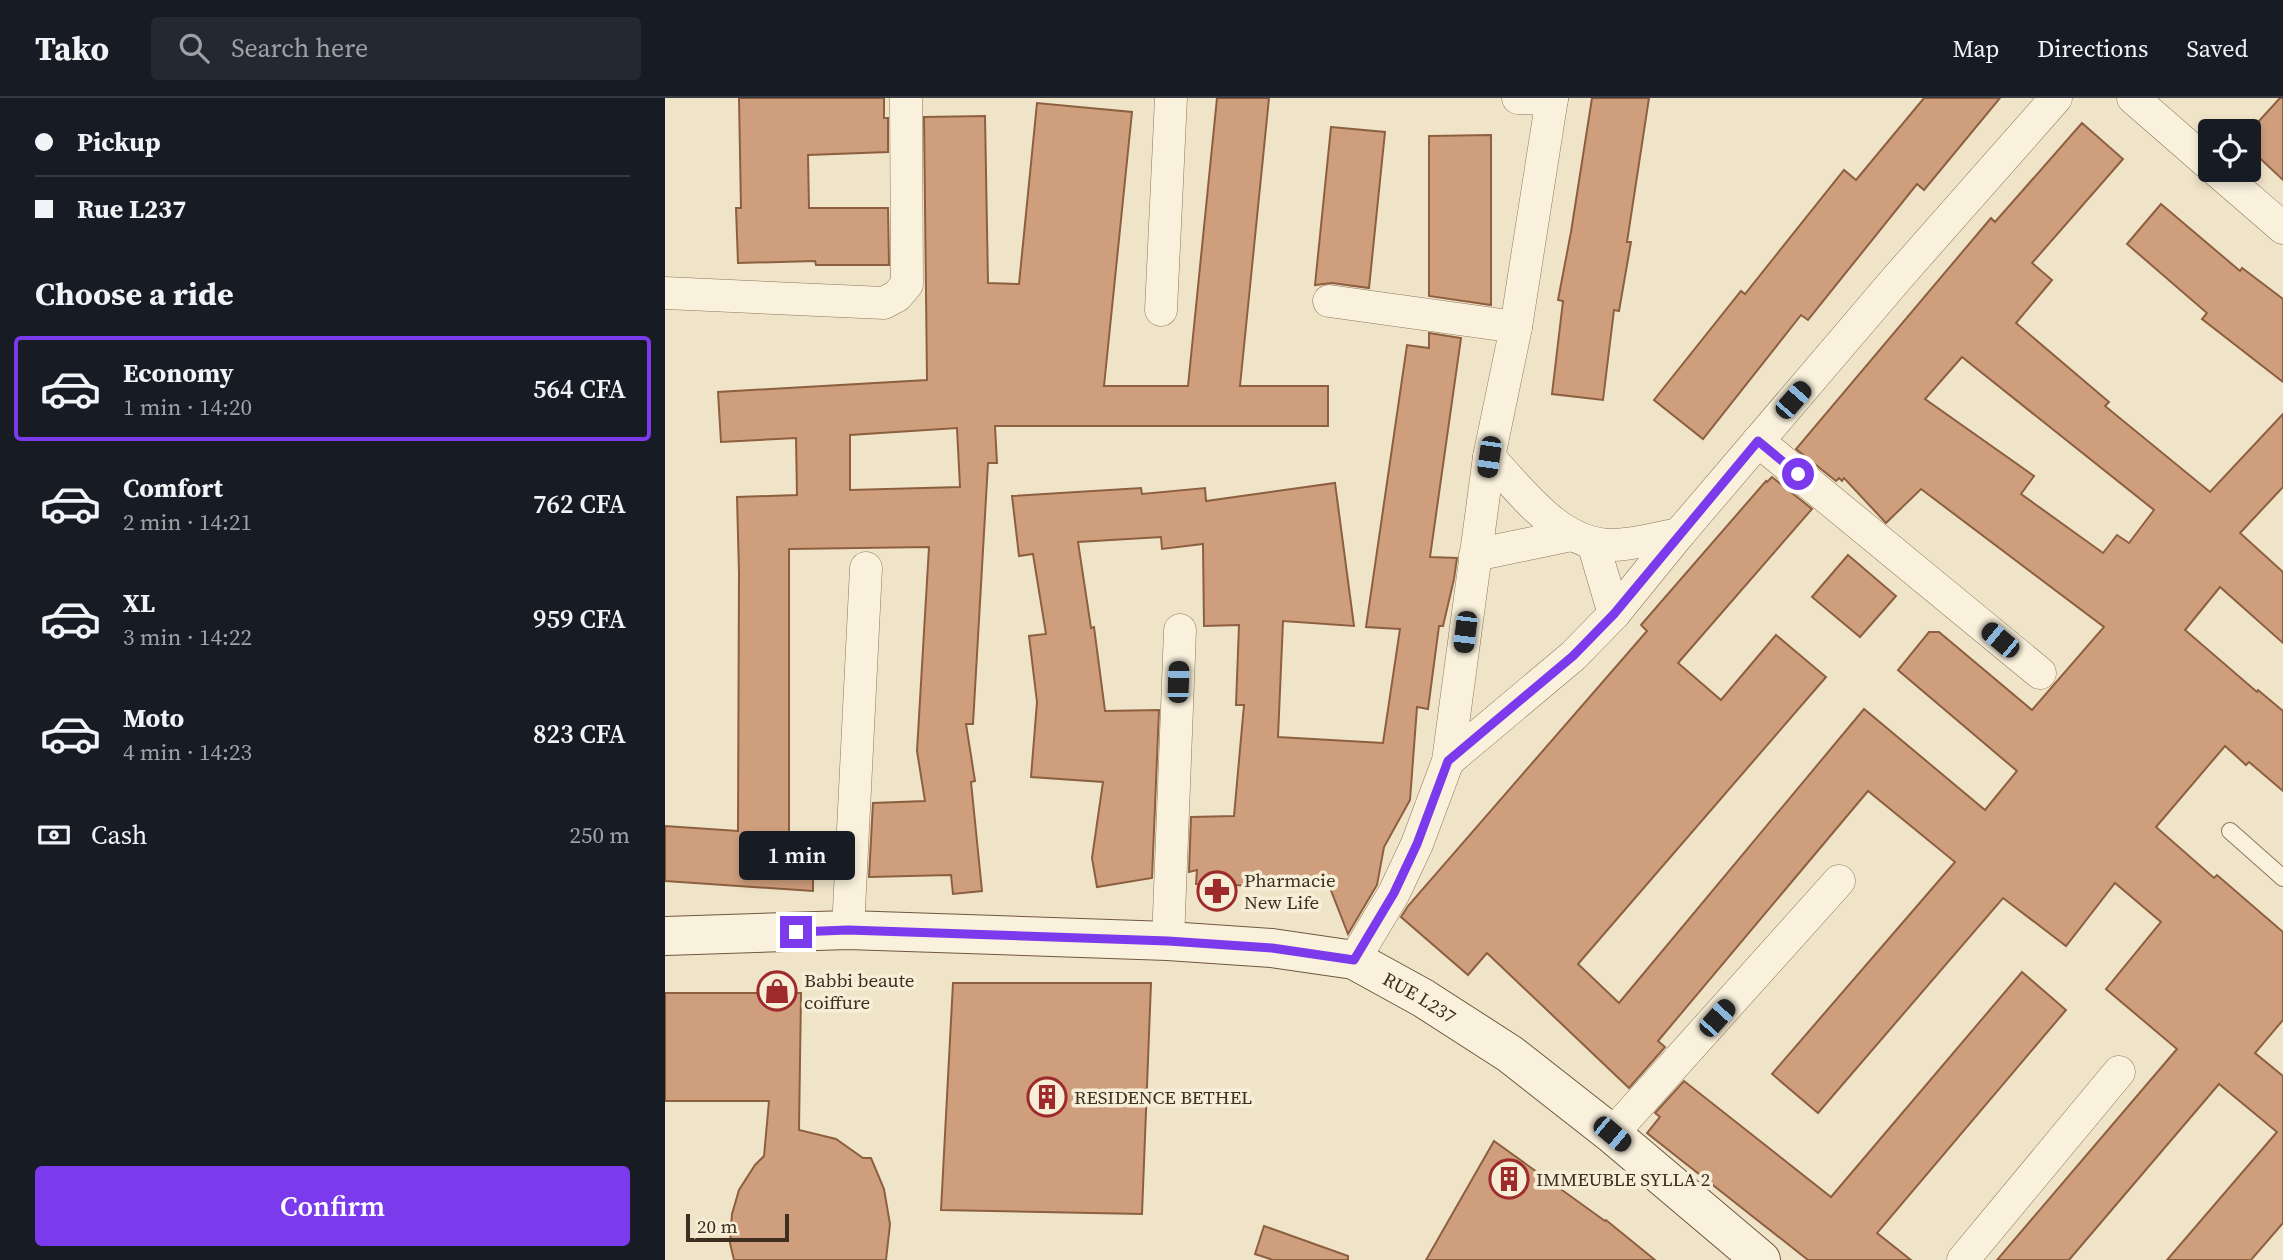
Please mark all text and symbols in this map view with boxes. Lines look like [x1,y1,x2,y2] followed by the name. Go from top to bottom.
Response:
[151,17,641,80] search box
[35,26,109,71] text: Tako
[175,29,213,67] icon: search
[231,30,368,66] text: Search here
[1952,32,1999,65] text: Map
[2037,32,2148,65] text: Directions
[2186,32,2248,65] text: Saved
[2198,119,2261,182] map controls
[2198,119,2261,182] button: locate
[77,124,161,160] text: Pickup
[77,191,186,227] text: Rue L237
[35,272,234,316] text: Choose a ride
[123,355,234,391] text: Economy
[39,357,102,420] icon: car
[533,371,626,407] text: 564 CFA
[1772,377,1815,423] car
[123,391,252,423] text: 1 min · 14:20
[1476,435,1503,479] car
[1782,458,1814,490] route start
[123,470,223,506] text: Comfort
[39,472,102,535] icon: car
[533,486,626,522] text: 762 CFA
[123,506,252,538] text: 2 min · 14:21
[123,585,155,621] text: XL
[39,587,102,650] icon: car
[533,601,626,637] text: 959 CFA
[1453,610,1478,654] car
[1978,618,2023,662] car
[123,621,252,653] text: 3 min · 14:22
[1167,661,1190,703] car
[123,700,184,736] text: Moto
[39,702,102,765] icon: car
[533,716,626,752] text: 823 CFA
[123,736,252,768] text: 4 min · 14:23
[35,816,73,854] icon: cash
[91,817,147,853] text: Cash
[569,819,630,851] text: 250 m
[738,830,854,880] callout: 1 min
[767,839,827,871] text: 1 min
[1244,867,1336,915] place label: Pharmacie New Life
[1196,870,1238,912] pharmacy icon: Pharmacie New Life
[780,916,812,948] route end
[1378,966,1461,1029] street label: RUE L237
[804,967,915,1015] place label: Babbi beaute coiffure
[756,970,798,1012] shop icon: Babbi beaute coiffure
[1696,995,1739,1041] car
[1026,1076,1068,1118] building icon: RESIDENCE BETHEL
[1074,1084,1252,1110] place label: RESIDENCE BETHEL
[1590,1112,1635,1156] car
[1488,1158,1530,1200] building icon: IMMEUBLE SYLLA 2
[35,1166,630,1246] button: Confirm
[1536,1166,1710,1192] place label: IMMEUBLE SYLLA 2
[686,1211,789,1243] scale bar
[697,1213,738,1239] text: 20 m

